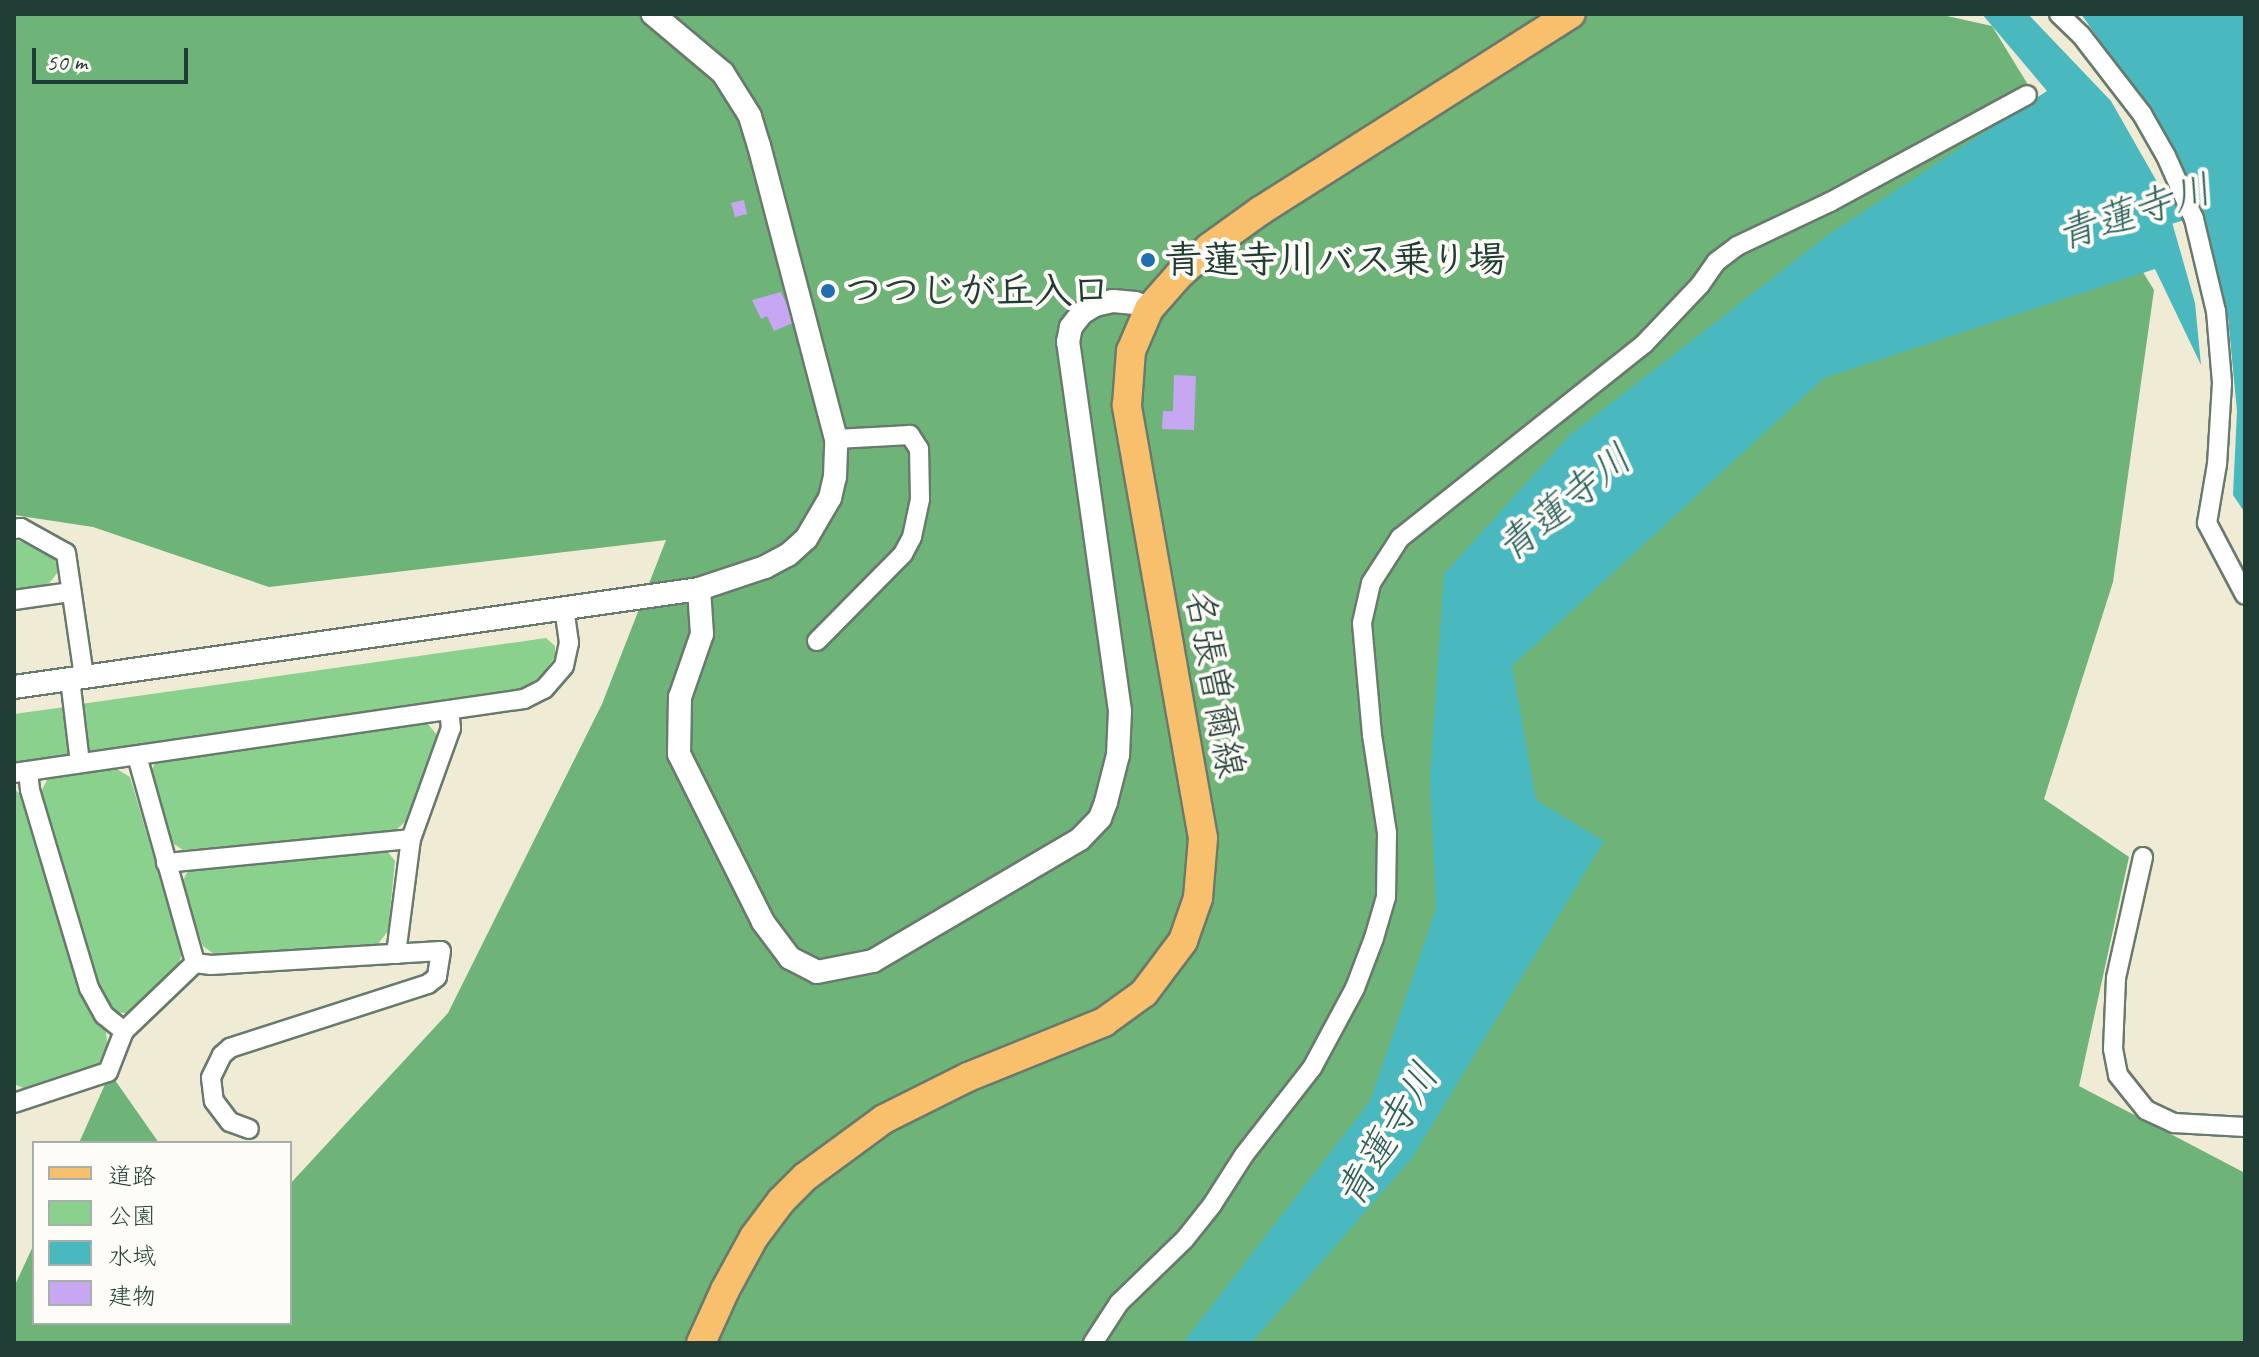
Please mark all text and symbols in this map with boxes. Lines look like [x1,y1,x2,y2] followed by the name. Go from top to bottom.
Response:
[36,32,192,82] scale bar
[46,47,87,77] text: 50 m
[2050,164,2218,260] water label: 青蓮寺川
[1164,237,1506,283] place label: 青蓮寺川バス乗り場
[1139,251,1157,269] marker: 青蓮寺川バス乗り場
[844,268,1110,314] place label: つつじが丘入口
[819,282,837,300] marker: つつじが丘入口
[1487,434,1641,572] water label: 青蓮寺川
[1176,586,1254,782] street label: 名張曽爾線
[1325,1054,1449,1216] water label: 青蓮寺川
[32,1141,292,1325] legend
[108,1161,156,1191] text: 道路
[108,1201,156,1231] text: 公園
[108,1241,156,1271] text: 水域
[108,1281,156,1311] text: 建物

